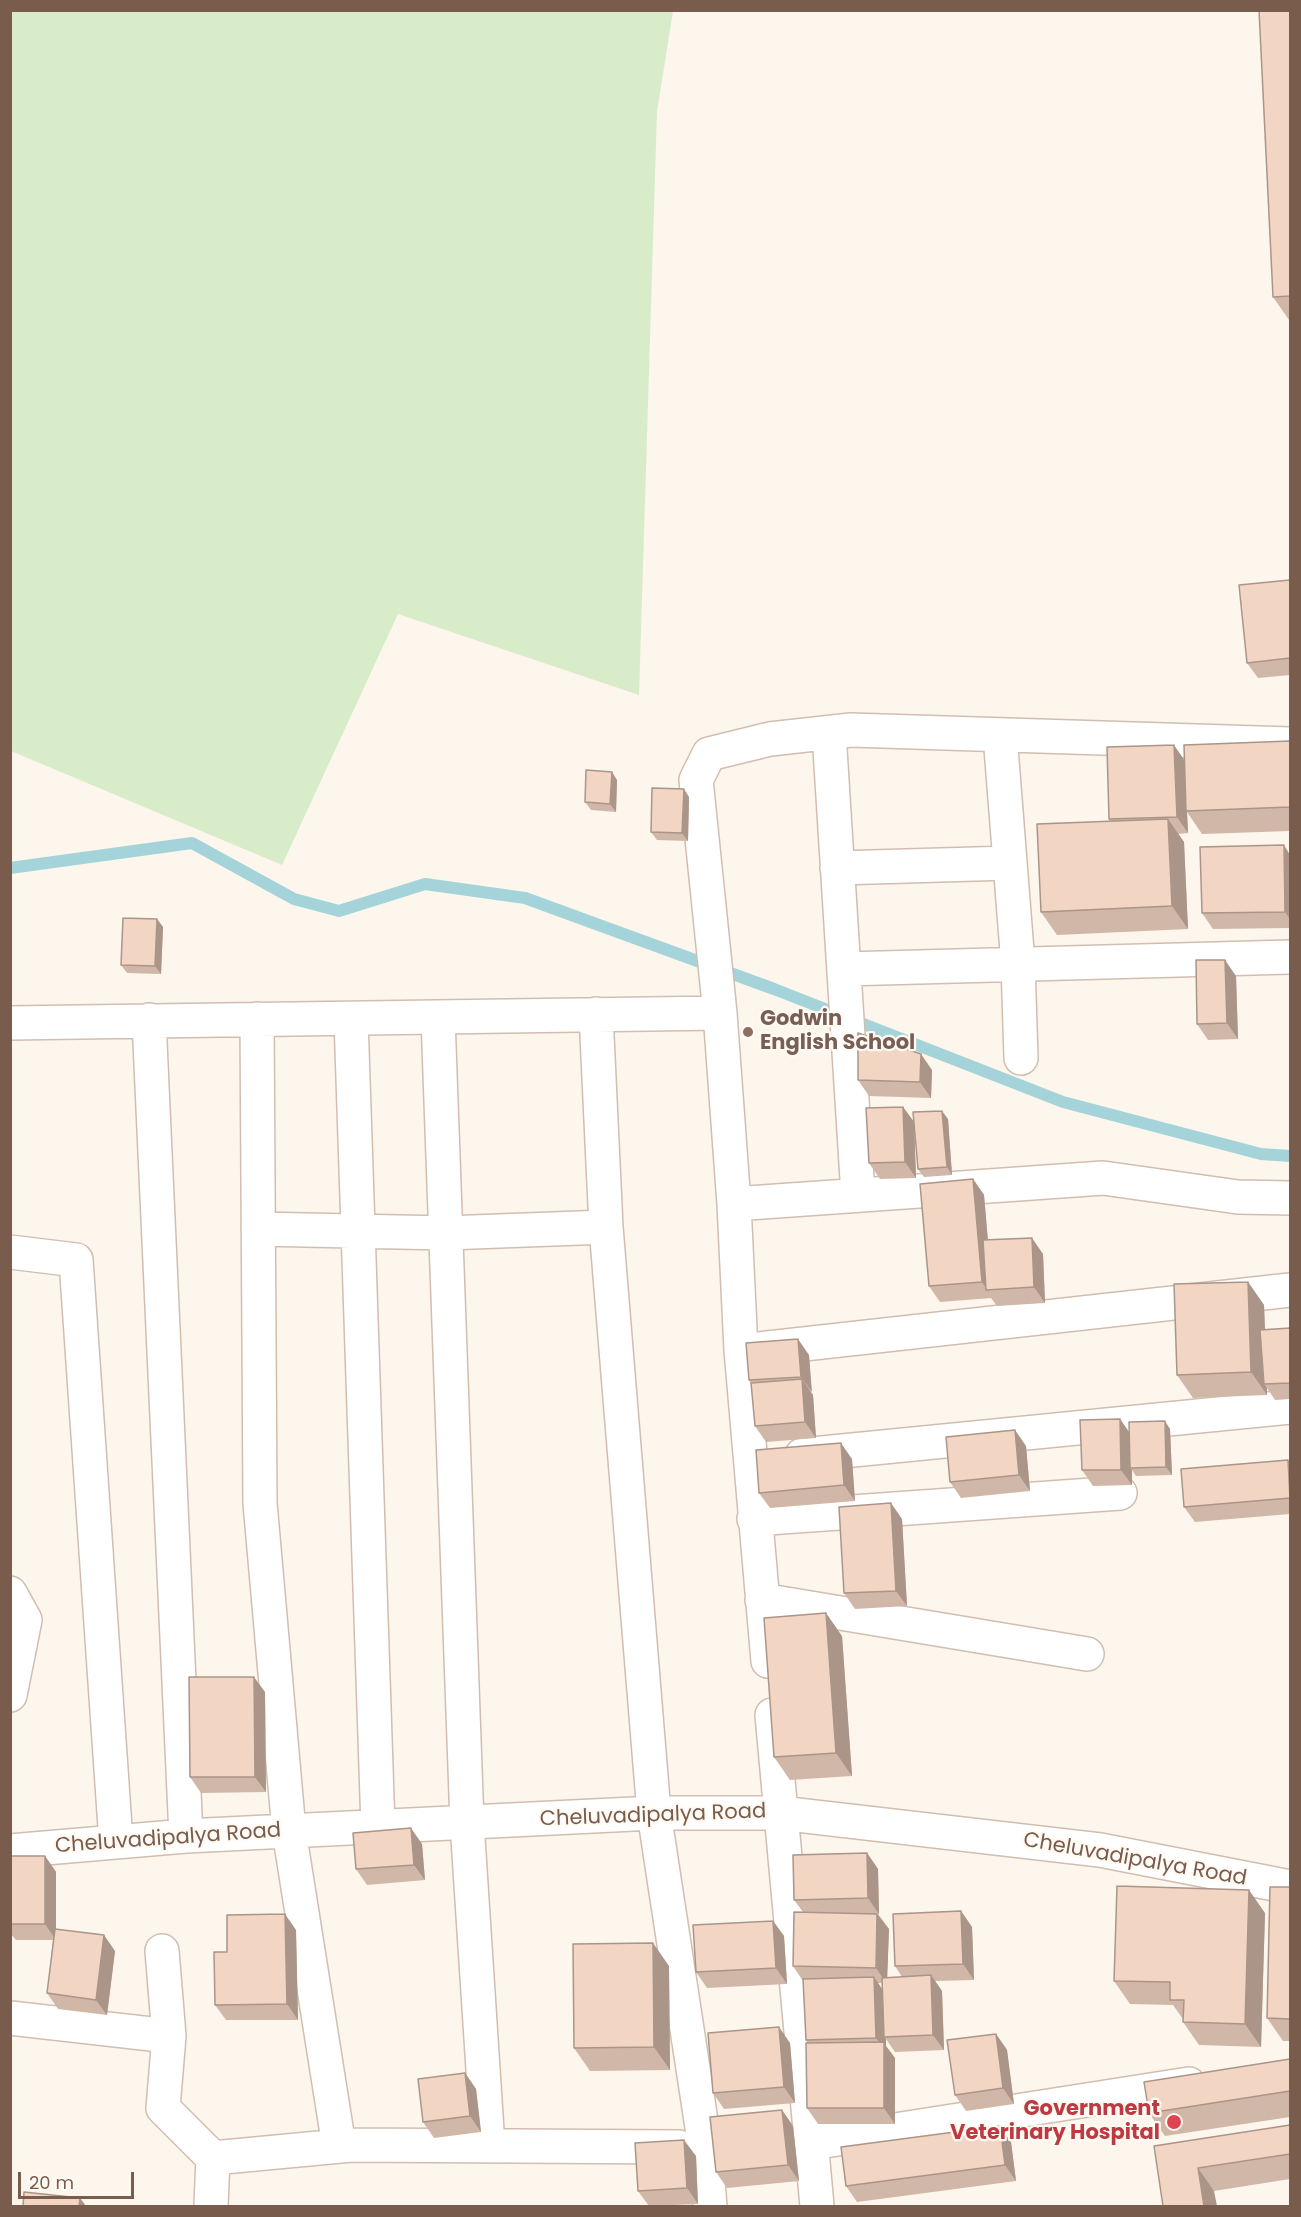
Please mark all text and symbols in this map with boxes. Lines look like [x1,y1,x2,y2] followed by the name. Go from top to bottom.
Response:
[760,1007,915,1057] place label: Godwin English School
[741,1025,755,1039] marker: Godwin English School
[539,1799,767,1833] street label: Cheluvadipalya Road
[54,1819,282,1859] street label: Cheluvadipalya Road
[1021,1828,1249,1892] street label: Cheluvadipalya Road
[950,2097,1160,2147] place label: Government Veterinary Hospital
[1165,2113,1183,2131] marker: Government Veterinary Hospital
[21,2160,136,2198] scale bar
[29,2170,74,2195] text: 20 m

